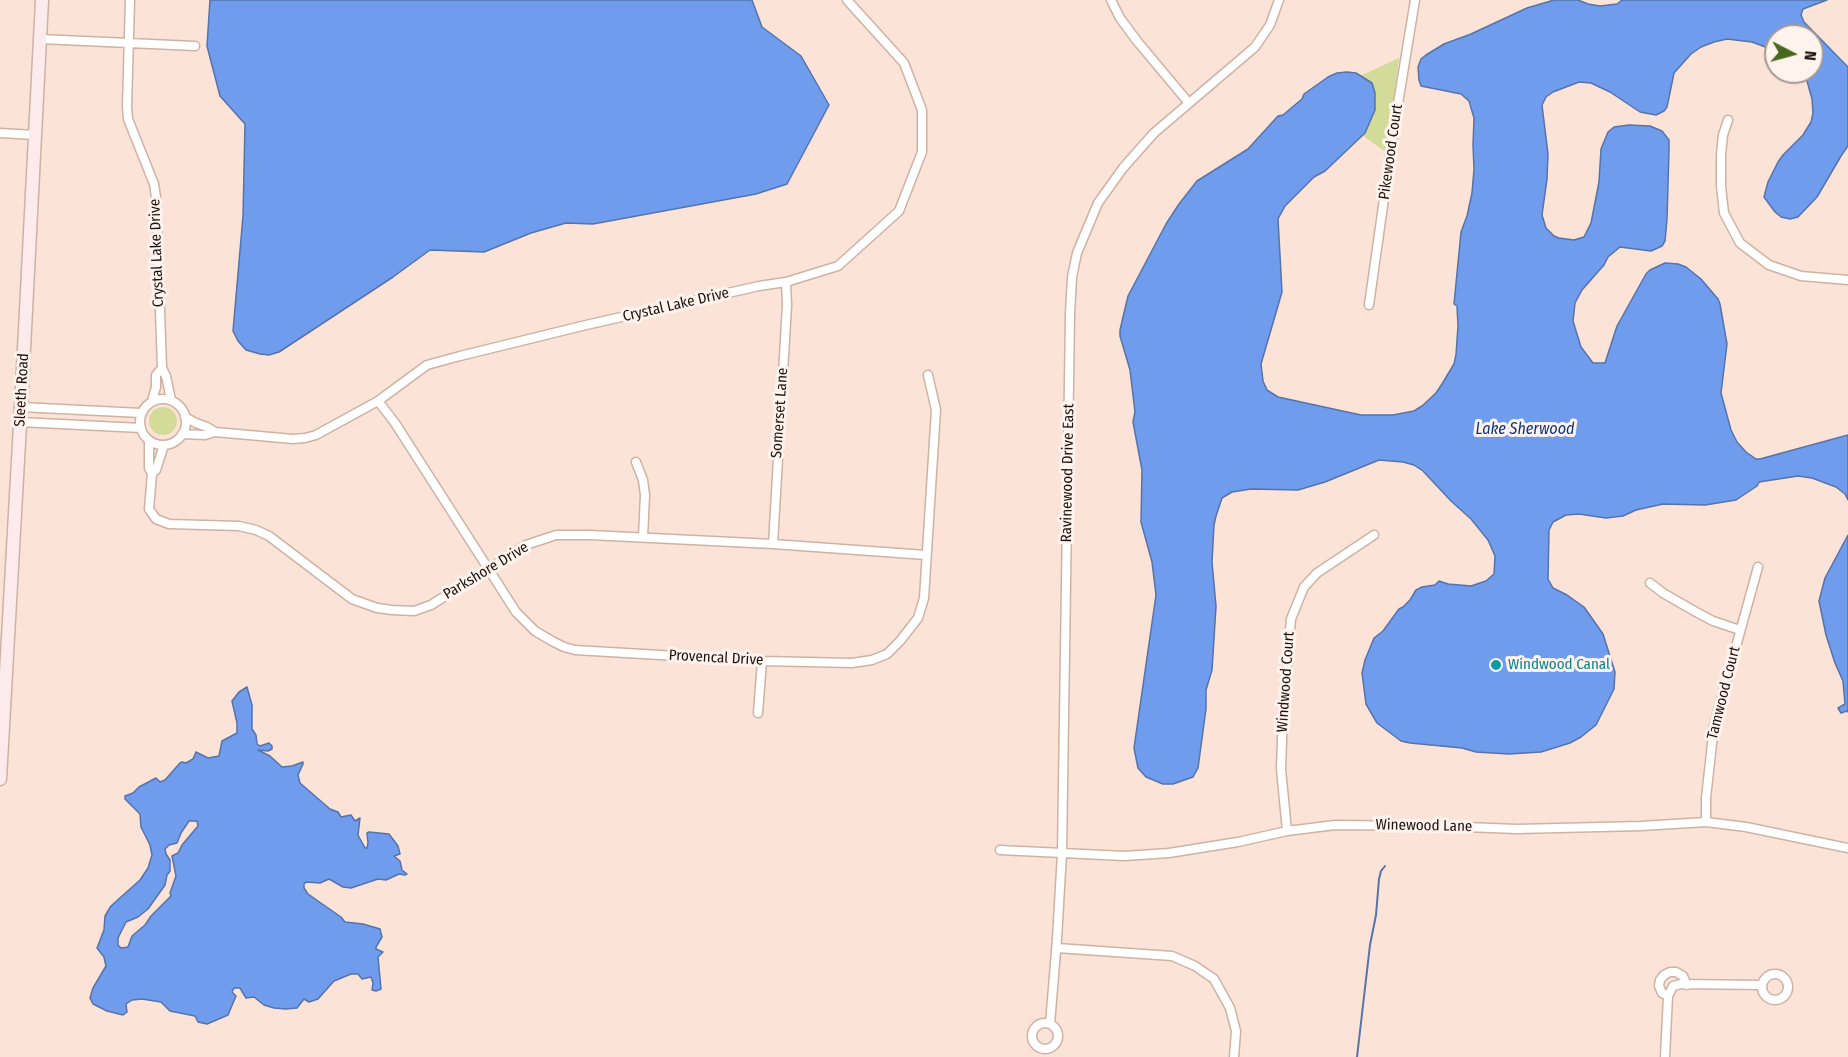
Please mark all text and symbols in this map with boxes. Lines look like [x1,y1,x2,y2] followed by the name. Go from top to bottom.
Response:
[1764,24,1824,84] north arrow
[1800,50,1820,61] text: N
[1375,103,1407,201] street label: Pikewood Court
[146,198,168,308] street label: Crystal Lake Drive
[621,284,731,326] street label: Crystal Lake Drive
[11,353,33,427] street label: Sleeth Road
[768,367,792,459] street label: Somerset Lane
[1058,403,1078,543] street label: Ravinewood Drive East
[1475,420,1575,440] water label: Lake Sherwood
[440,538,532,604] street label: Parkshore Drive
[1273,631,1299,733] street label: Windwood Court
[1704,645,1744,741] street label: Tamwood Court
[668,647,764,669] street label: Provencal Drive
[1508,656,1610,674] place label: Windwood Canal
[1489,658,1503,672] marker: Windwood Canal
[1375,816,1473,836] street label: Winewood Lane

